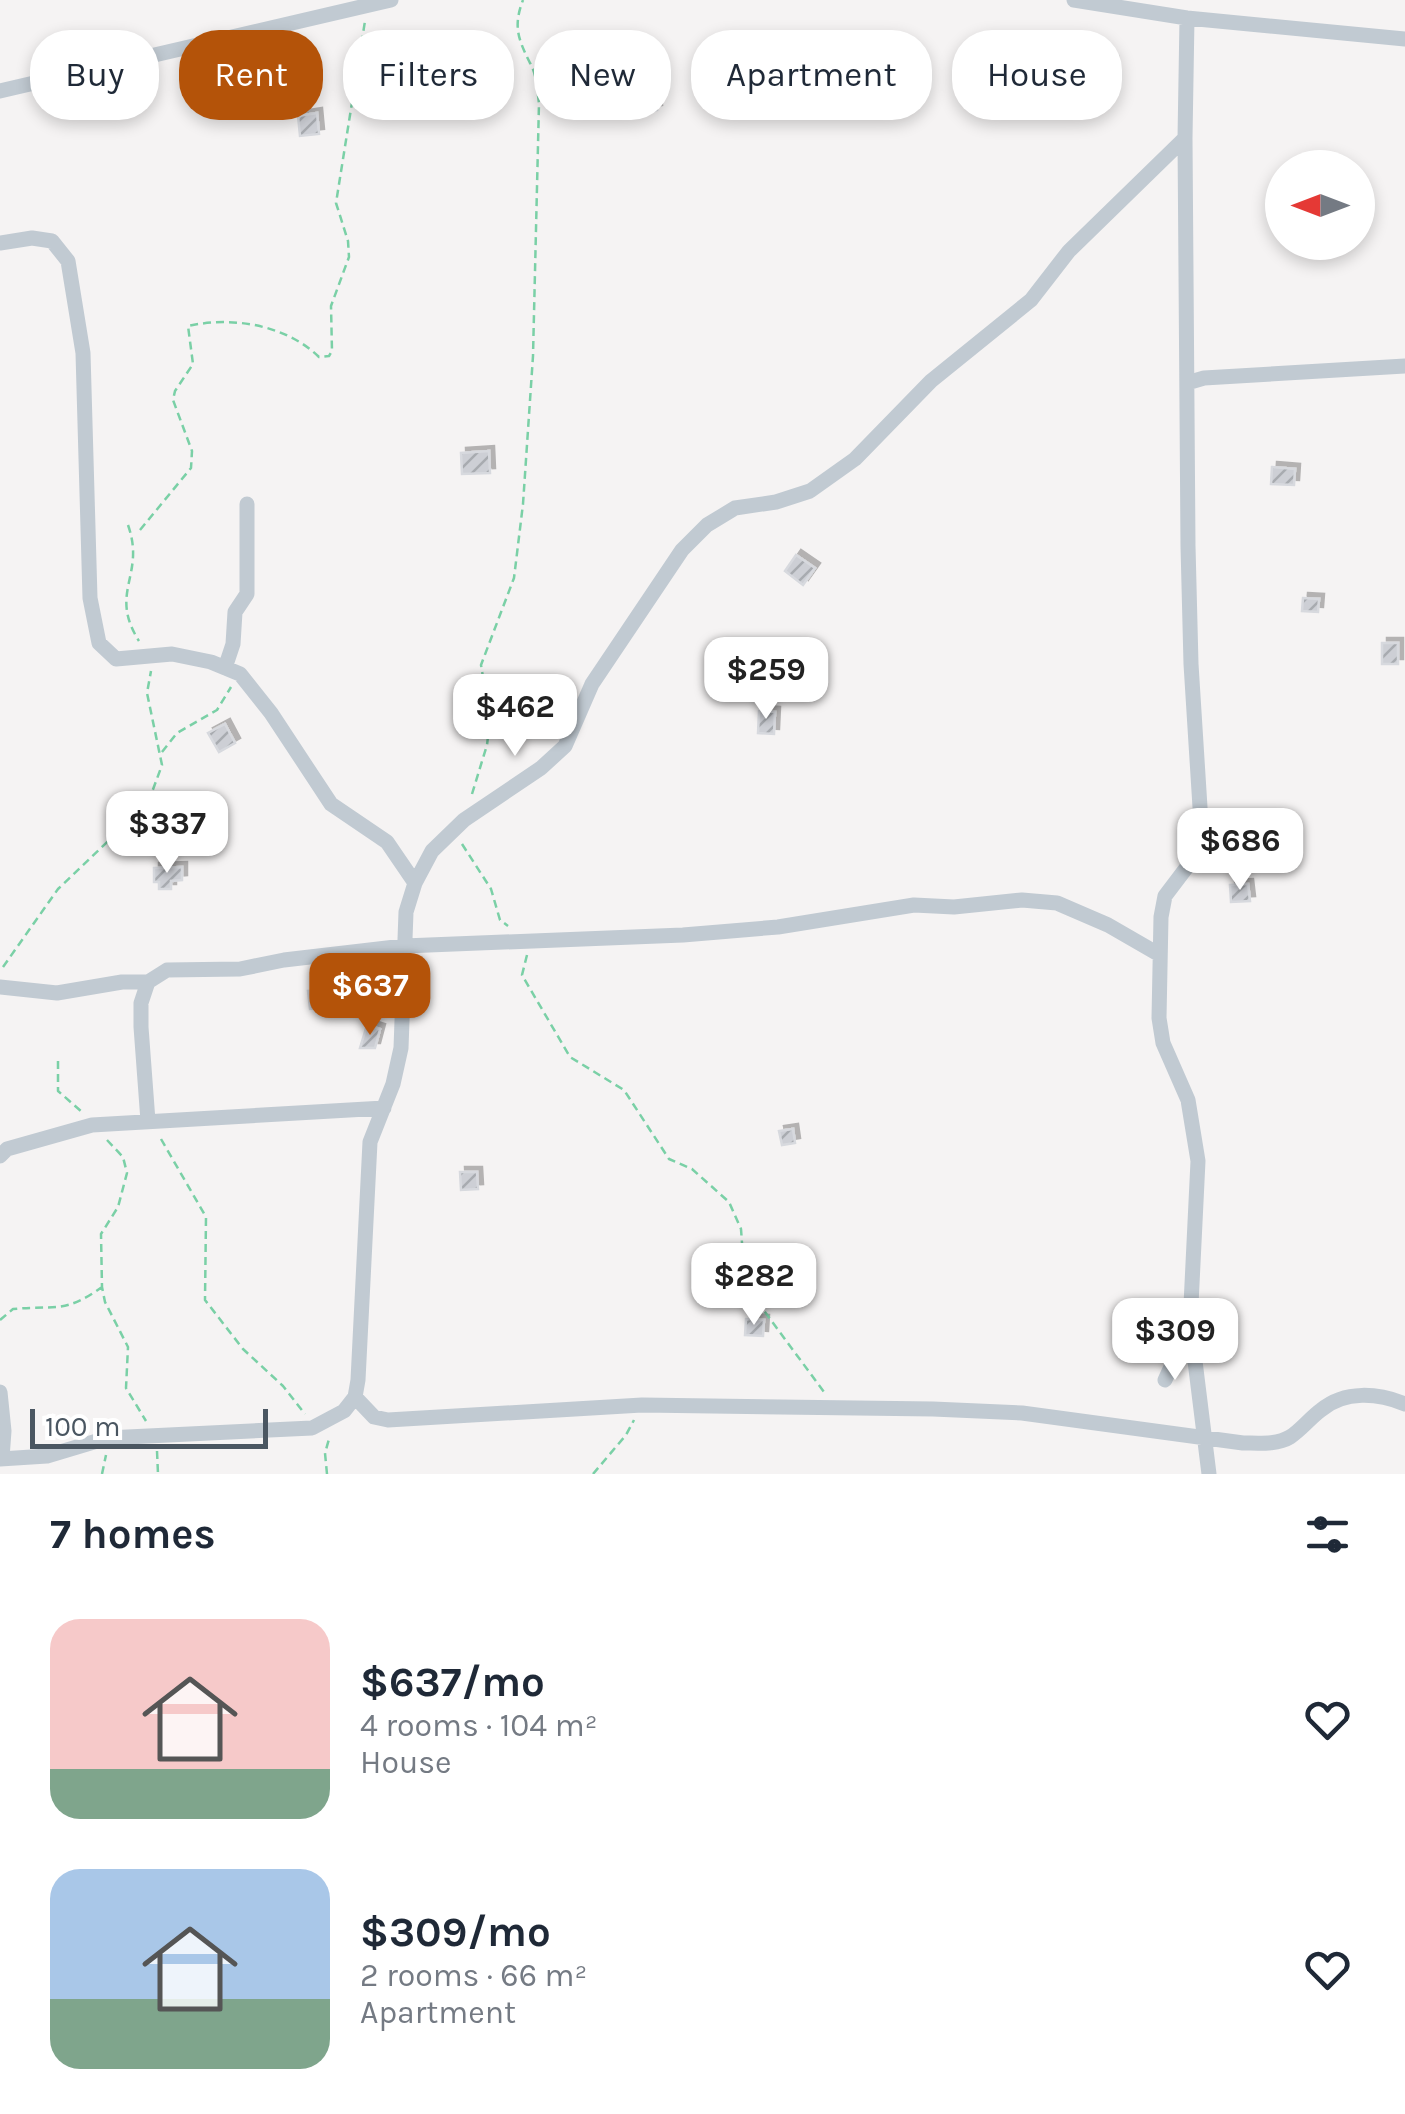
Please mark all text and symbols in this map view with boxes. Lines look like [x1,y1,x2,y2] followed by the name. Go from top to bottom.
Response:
[30,30,159,120] chip: Buy
[179,30,323,120] chip: Rent
[343,30,514,120] chip: Filters
[534,30,671,120] chip: New
[691,30,932,120] chip: Apartment
[952,30,1122,120] chip: House
[1265,150,1375,260] north arrow
[1265,150,1375,260] map controls
[707,637,825,722] pin: $259
[726,651,806,688] text: $259
[456,674,574,759] pin: $462
[475,688,555,725] text: $462
[108,791,226,876] pin: $337
[128,805,206,842] text: $337
[1181,808,1299,893] pin: $686
[1199,822,1281,859] text: $686
[311,953,429,1038] pin: $637
[331,967,409,1004] text: $637
[695,1243,813,1328] pin: $282
[713,1257,795,1294] text: $282
[1116,1298,1234,1383] pin: $309
[1134,1312,1216,1349] text: $309
[30,1404,268,1448] scale bar
[45,1410,120,1443] text: 100 m
[1300,1507,1355,1562] icon: filters
[50,1509,216,1559] text: 7 homes
[360,1657,545,1707] text: $637/mo
[130,1659,250,1779] icon: home
[1300,1692,1355,1747] icon: heart
[360,1707,598,1744] text: 4 rooms · 104 m²
[360,1744,452,1781] text: House
[360,1907,551,1957] text: $309/mo
[130,1909,250,2029] icon: home
[1300,1942,1355,1997] icon: heart
[360,1957,587,1994] text: 2 rooms · 66 m²
[360,1994,516,2031] text: Apartment

